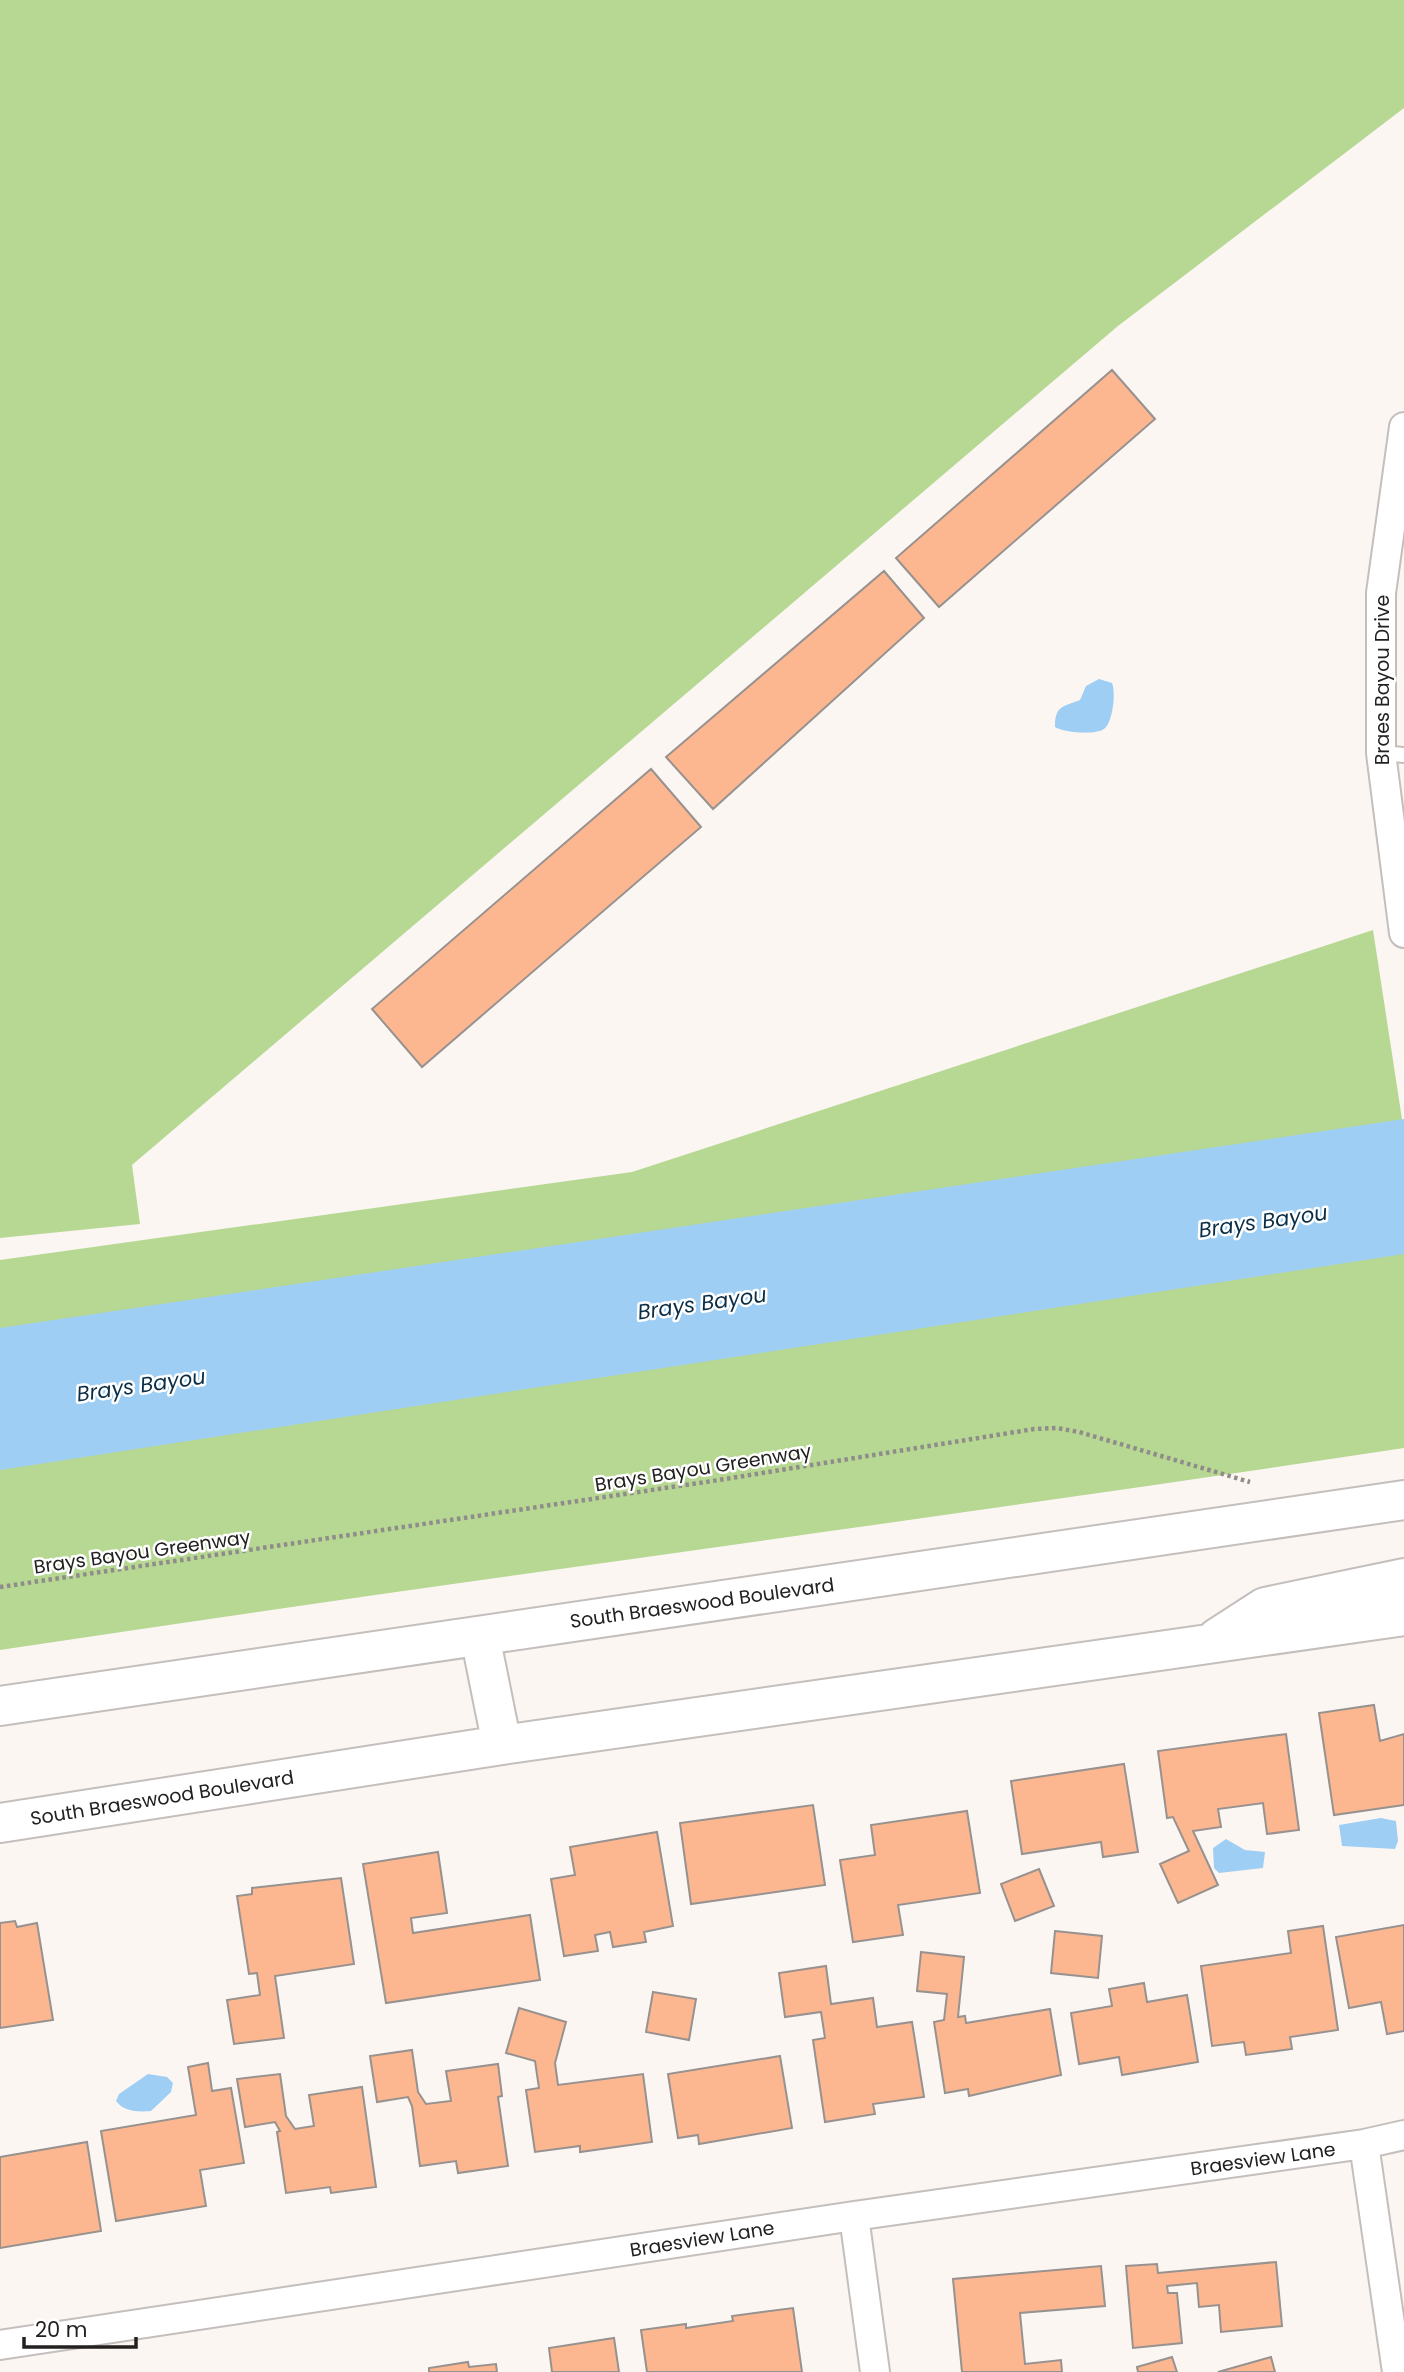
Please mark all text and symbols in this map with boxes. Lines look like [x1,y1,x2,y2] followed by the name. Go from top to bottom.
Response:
[1369,595,1396,765] street label: Braes Bayou Drive
[1197,1198,1329,1244] water label: Brays Bayou
[636,1280,768,1326] water label: Brays Bayou
[75,1362,207,1408] water label: Brays Bayou
[593,1438,813,1498] street label: Brays Bayou Greenway
[32,1523,252,1581] street label: Brays Bayou Greenway
[568,1571,836,1635] street label: South Braeswood Boulevard
[28,1764,296,1832] street label: South Braeswood Boulevard
[1189,2135,1337,2183] street label: Braesview Lane
[628,2214,776,2264] street label: Braesview Lane
[24,2306,136,2350] scale bar
[35,2315,88,2344] text: 20 m

